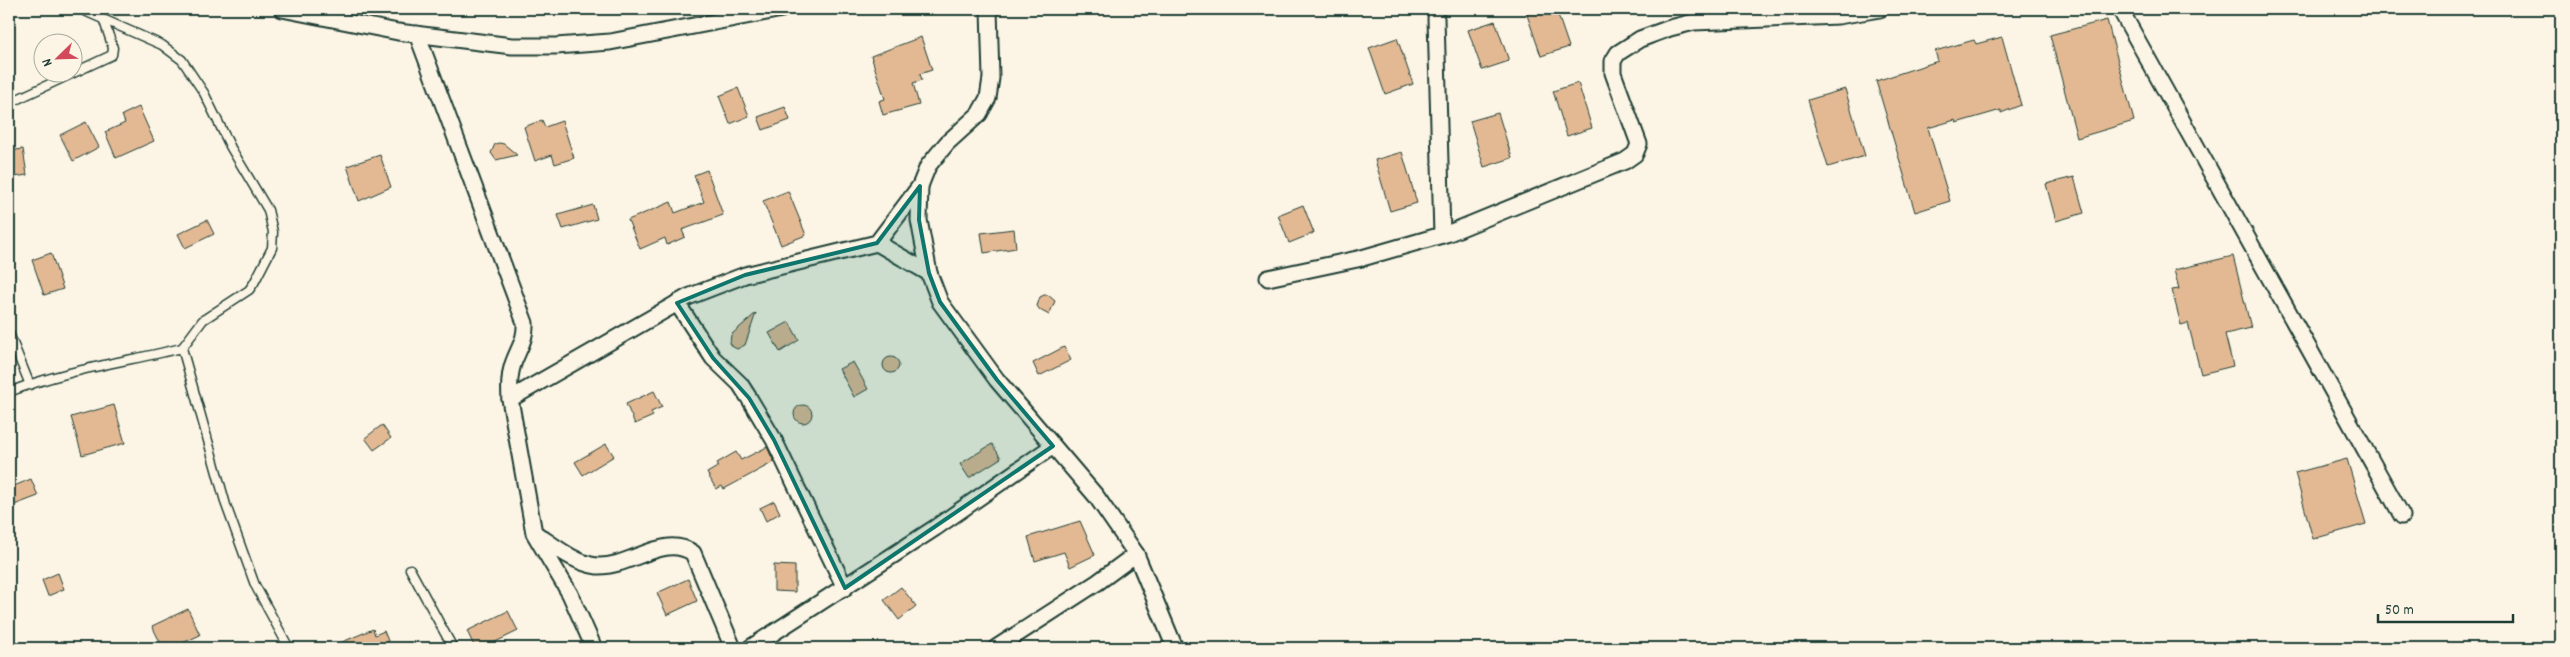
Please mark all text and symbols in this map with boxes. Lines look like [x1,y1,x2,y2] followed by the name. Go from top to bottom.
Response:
[32,32,82,82] north arrow
[37,55,58,69] text: N
[2378,592,2512,624] scale bar
[2385,600,2414,622] text: 50 m

